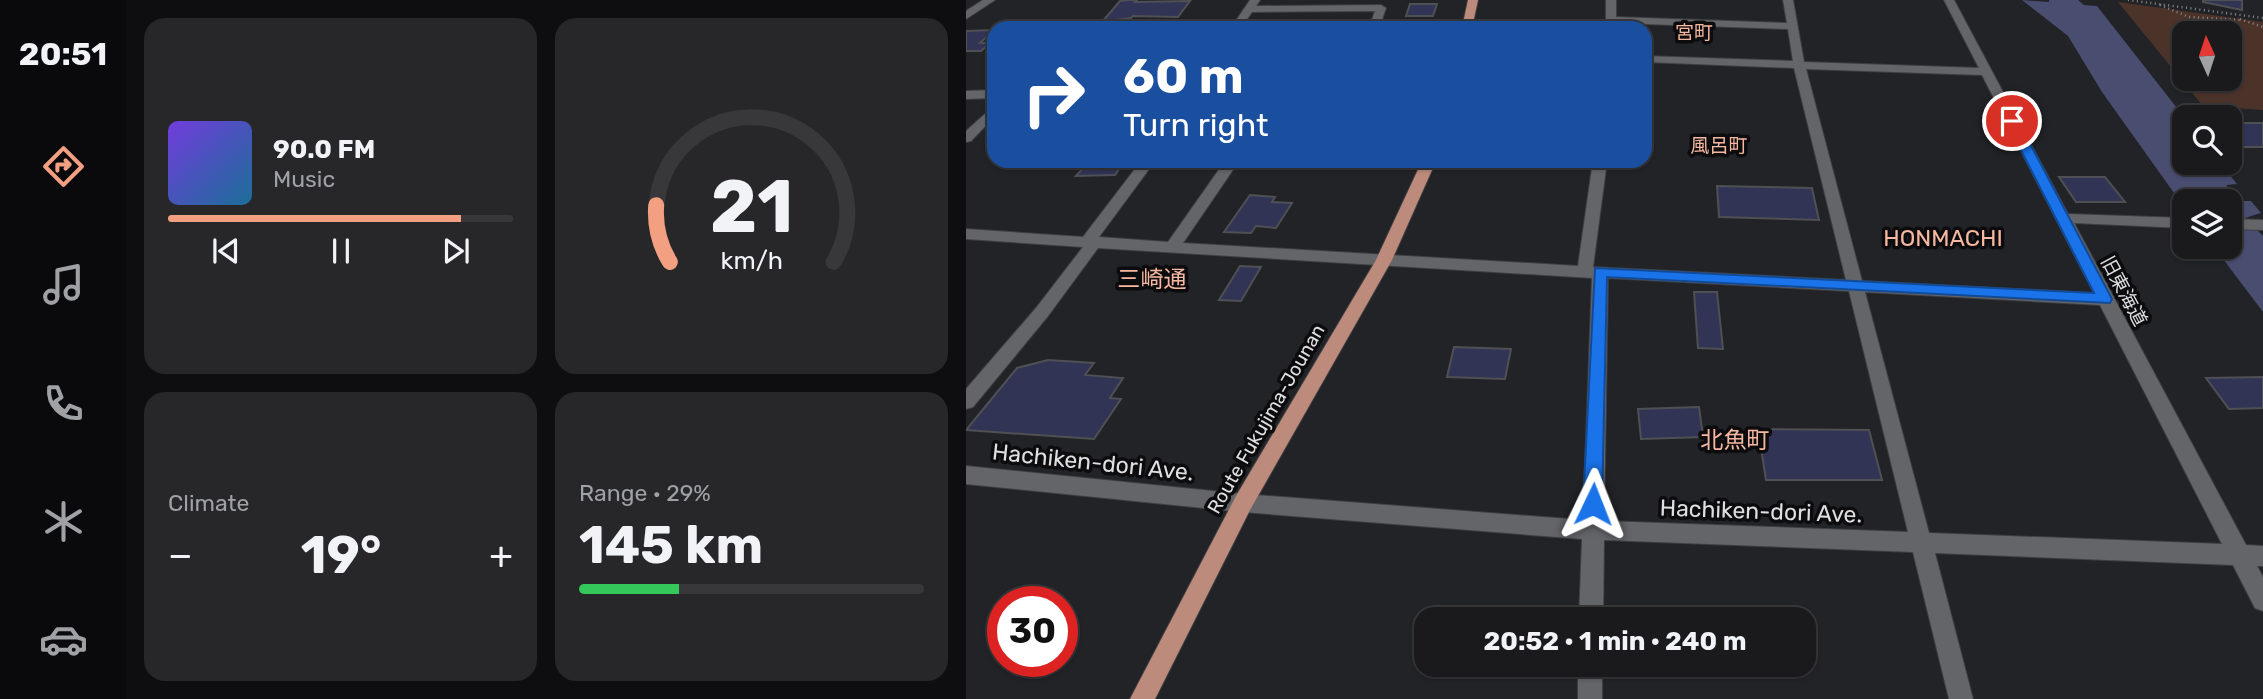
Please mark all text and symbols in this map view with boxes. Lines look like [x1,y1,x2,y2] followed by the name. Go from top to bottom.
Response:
[1675,21,1713,44] district label: 宮町
[2172,21,2242,91] north arrow
[2172,21,2242,259] map controls
[19,35,107,73] text: 20:51
[1123,47,1244,105] text: 60 m
[1008,49,1099,140] icon: right
[1982,91,2042,151] pin
[1993,102,2031,140] icon: arrive
[2172,105,2242,175] button: search
[1123,106,1268,144] text: Turn right
[273,134,375,165] text: 90.0 FM
[1690,134,1748,157] district label: 風呂町
[39,142,88,191] icon: directions
[710,164,793,250] text: 21
[273,165,335,193] text: Music
[2172,189,2242,259] button: layers
[1883,224,2003,252] district label: HONMACHI
[207,232,245,270] icon: previous
[322,232,360,270] icon: pause
[437,232,475,270] icon: next
[720,246,783,275] text: km/h
[2096,252,2152,330] street label: 旧東海道
[39,260,88,309] icon: music
[1118,265,1187,293] district label: 三崎通
[1202,320,1330,518] street label: Route Fukujima-Jounan
[39,379,88,428] icon: phone
[1701,426,1770,454] district label: 北魚町
[991,437,1195,487] street label: Hachiken-dori Ave.
[1556,467,1630,541] position arrow
[579,479,711,507] text: Range · 29%
[168,489,249,517] text: Climate
[1659,493,1863,529] street label: Hachiken-dori Ave.
[39,497,88,546] icon: climate
[579,514,763,576] text: 145 km
[301,524,381,586] text: 19°
[168,532,193,578] text: −
[489,532,513,578] text: +
[987,586,1078,677] speed limit sign: 30
[39,615,88,664] icon: car
[1483,626,1747,657] text: 20:52 · 1 min · 240 m

